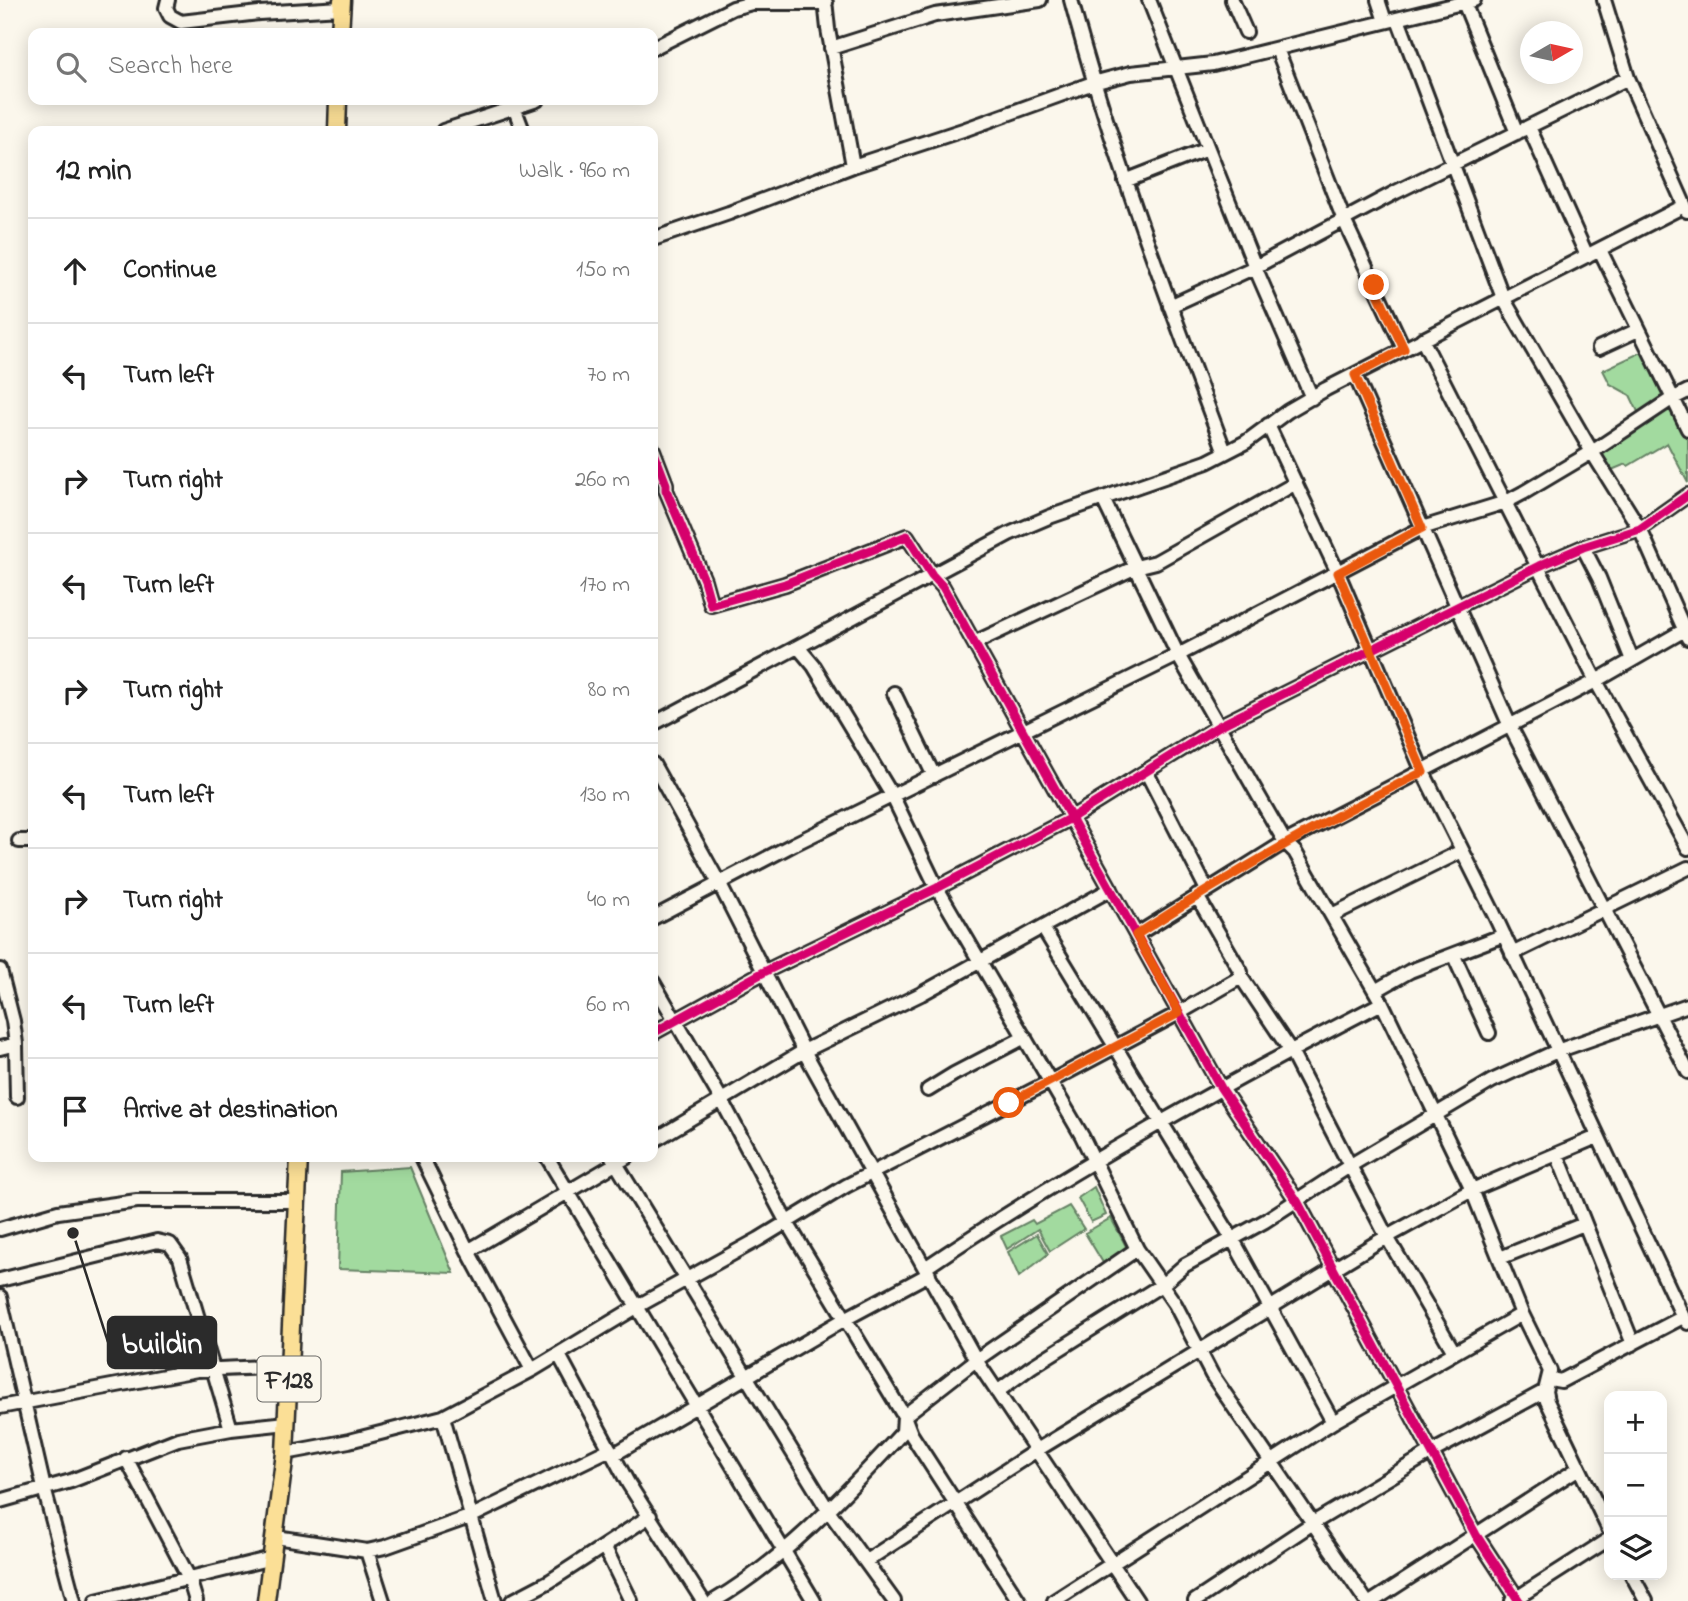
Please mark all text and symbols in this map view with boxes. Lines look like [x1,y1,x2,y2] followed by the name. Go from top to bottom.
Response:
[1520,21,1583,84] north arrow
[28,28,658,105] search box
[52,48,90,86] icon: search
[108,48,233,86] text: Search here
[56,150,131,194] text: 12 min
[519,155,630,188] text: Walk · 960 m
[56,252,94,290] icon: ahead
[123,252,216,290] text: Continue
[576,254,630,287] text: 150 m
[1358,269,1389,300] route end
[56,357,94,395] icon: left
[123,357,214,395] text: Turn left
[587,359,630,392] text: 70 m
[56,462,94,500] icon: right
[123,462,223,500] text: Turn right
[575,464,630,497] text: 260 m
[56,567,94,605] icon: left
[123,567,214,605] text: Turn left
[580,569,630,602] text: 170 m
[56,672,94,710] icon: right
[123,672,223,710] text: Turn right
[588,674,630,707] text: 80 m
[56,777,94,815] icon: left
[123,777,214,815] text: Turn left
[580,779,630,812] text: 130 m
[56,882,94,920] icon: right
[123,882,223,920] text: Turn right
[587,884,630,917] text: 40 m
[56,987,94,1025] icon: left
[123,987,214,1025] text: Turn left
[586,989,630,1022] text: 60 m
[993,1087,1024,1118] route start
[56,1092,94,1130] icon: arrive
[123,1092,338,1130] text: Arrive at destination
[108,1317,216,1368] callout: buildin
[122,1324,202,1368] text: buildin
[258,1356,320,1402] road number: F128
[1604,1391,1667,1580] map controls
[1604,1391,1667,1454] button: +
[1604,1454,1667,1517] button: −
[1604,1517,1667,1580] button: layers

